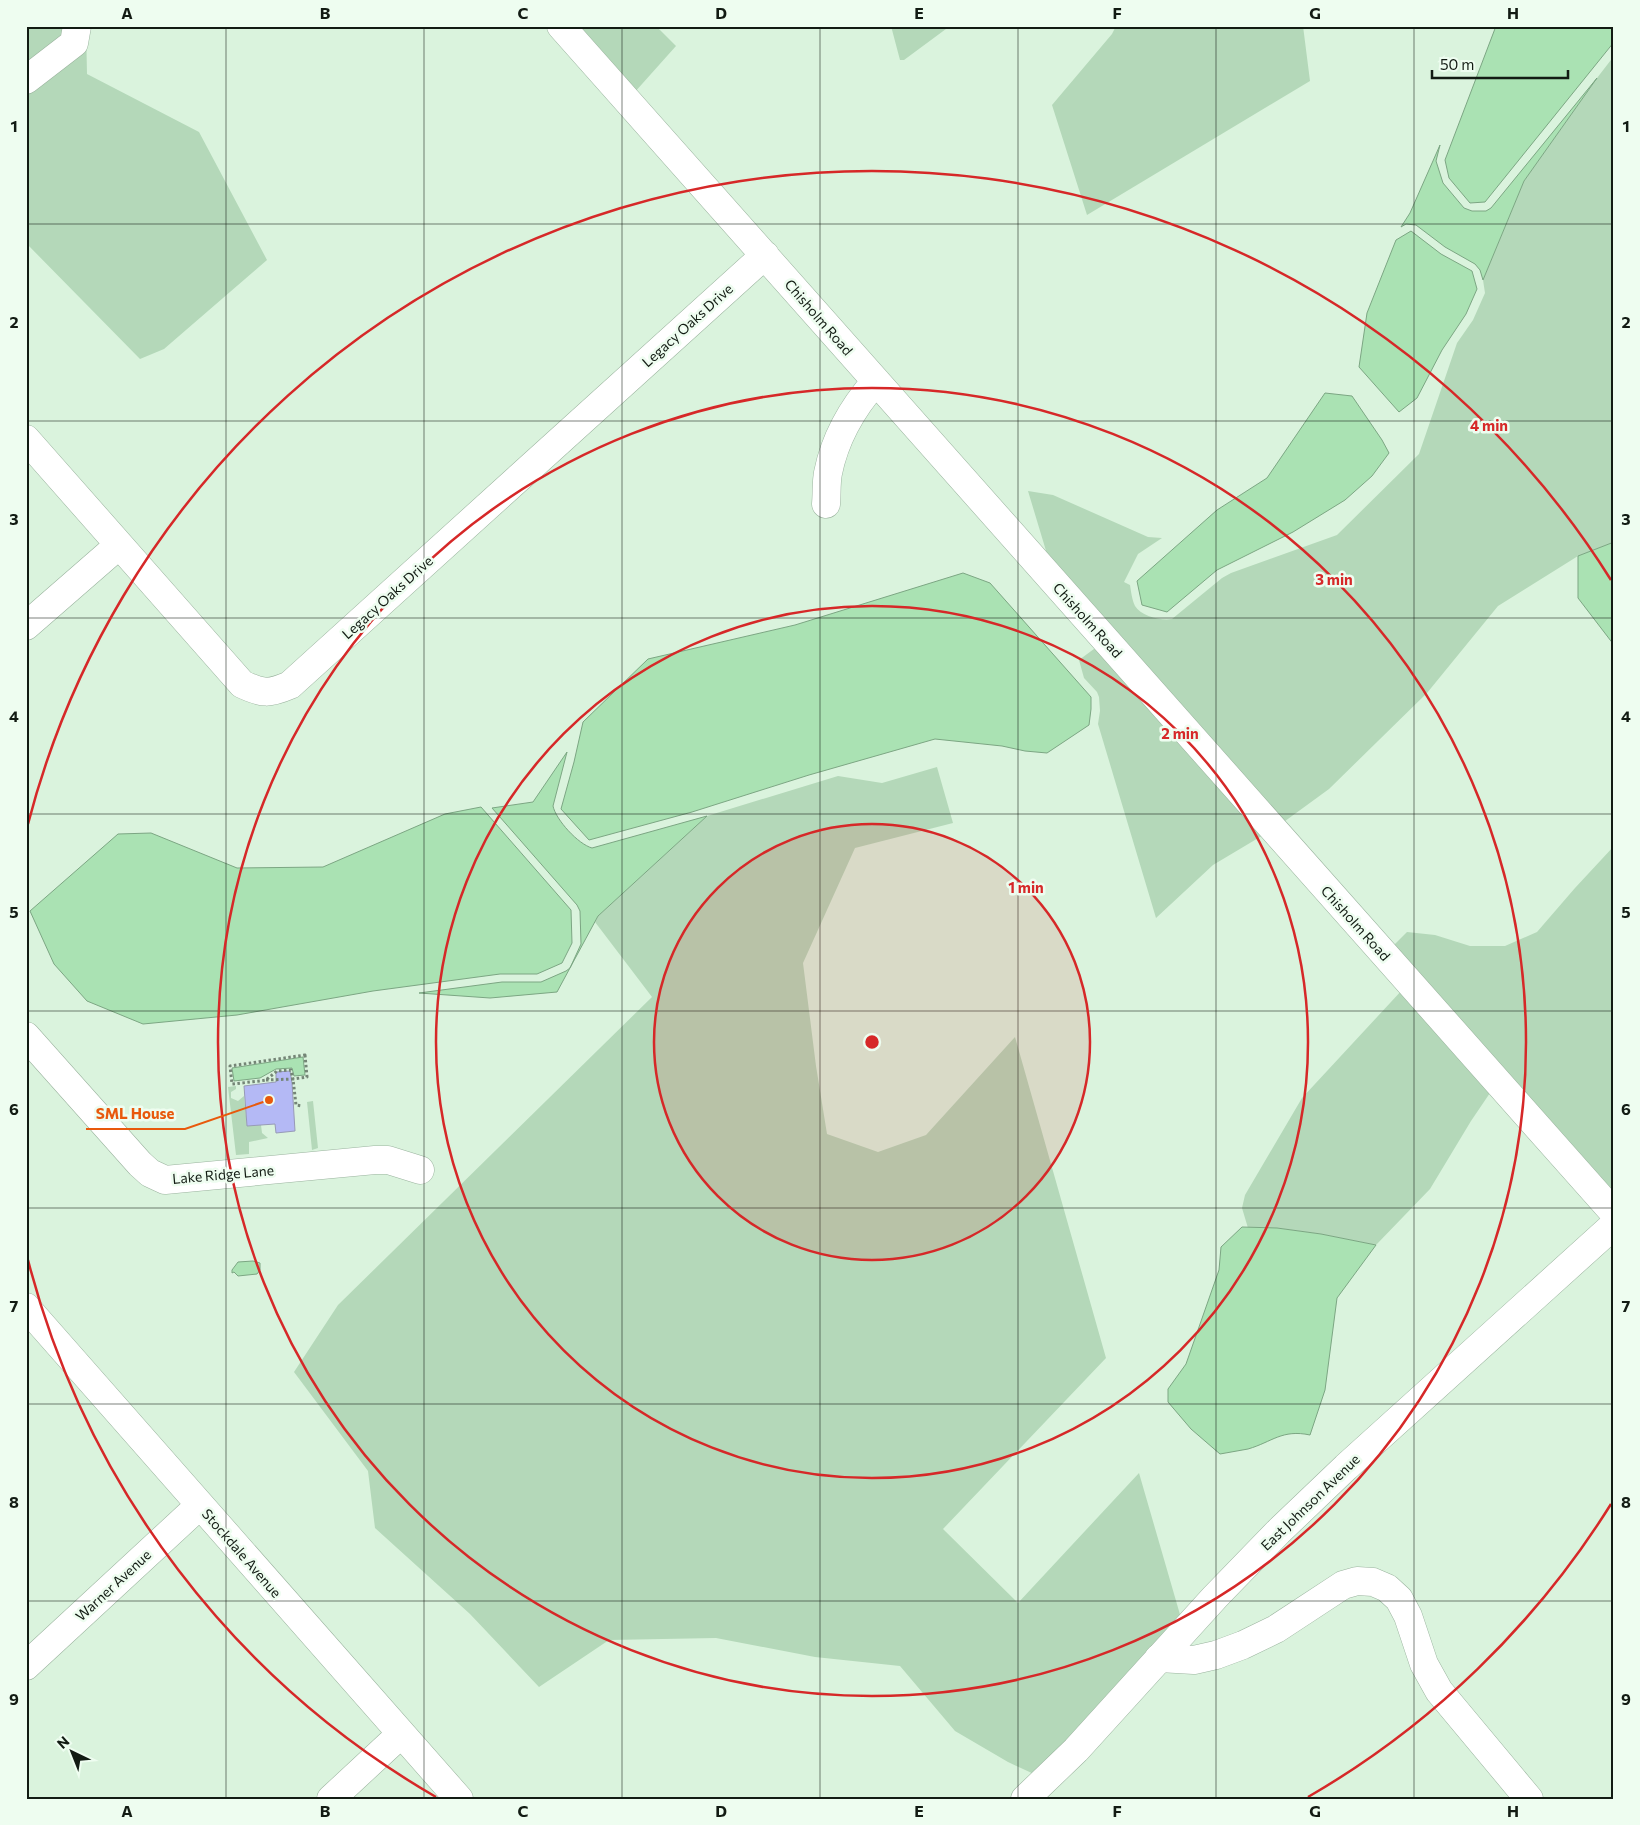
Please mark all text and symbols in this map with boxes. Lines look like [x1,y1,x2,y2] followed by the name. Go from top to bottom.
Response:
[121,3,133,22] text: A
[320,3,331,22] text: B
[518,3,529,22] text: C
[715,3,727,22] text: D
[914,3,924,22] text: E
[1112,3,1122,22] text: F
[1309,3,1321,22] text: G
[1507,3,1519,22] text: H
[1432,48,1569,80] scale bar
[1440,55,1474,73] text: 50 m
[10,116,18,135] text: 1
[1622,116,1630,135] text: 1
[781,276,857,358] street label: Chisholm Road
[638,280,736,370] street label: Legacy Oaks Drive
[9,312,19,331] text: 2
[1621,312,1631,331] text: 2
[1470,416,1508,434] text: 4 min
[9,509,19,528] text: 3
[1621,509,1631,528] text: 3
[338,552,436,642] street label: Legacy Oaks Drive
[1315,570,1353,588] text: 3 min
[1050,579,1126,661] street label: Chisholm Road
[9,706,19,725] text: 4
[1621,706,1631,725] text: 4
[1161,724,1199,742] text: 2 min
[1008,878,1044,896] text: 1 min
[1318,882,1394,964] street label: Chisholm Road
[9,902,19,921] text: 5
[1621,902,1631,921] text: 5
[863,1033,881,1051] centre of rings
[9,1099,19,1118] text: 6
[86,1099,185,1129] callout: SML House
[1621,1099,1631,1118] text: 6
[96,1104,174,1122] text: SML House
[171,1161,275,1187] street label: Lake Ridge Lane
[10,1296,19,1315] text: 7
[1622,1296,1631,1315] text: 7
[1257,1450,1363,1554] street label: East Johnson Avenue
[9,1492,19,1511] text: 8
[1621,1492,1631,1511] text: 8
[199,1505,285,1601] street label: Stockdale Avenue
[72,1546,154,1624] street label: Warner Avenue
[9,1689,19,1708] text: 9
[1621,1689,1631,1708] text: 9
[48,1728,98,1778] north arrow
[53,1732,72,1752] text: N
[121,1801,133,1820] text: A
[320,1801,331,1820] text: B
[518,1801,529,1820] text: C
[715,1801,727,1820] text: D
[914,1801,924,1820] text: E
[1112,1801,1122,1820] text: F
[1309,1801,1321,1820] text: G
[1507,1801,1519,1820] text: H

